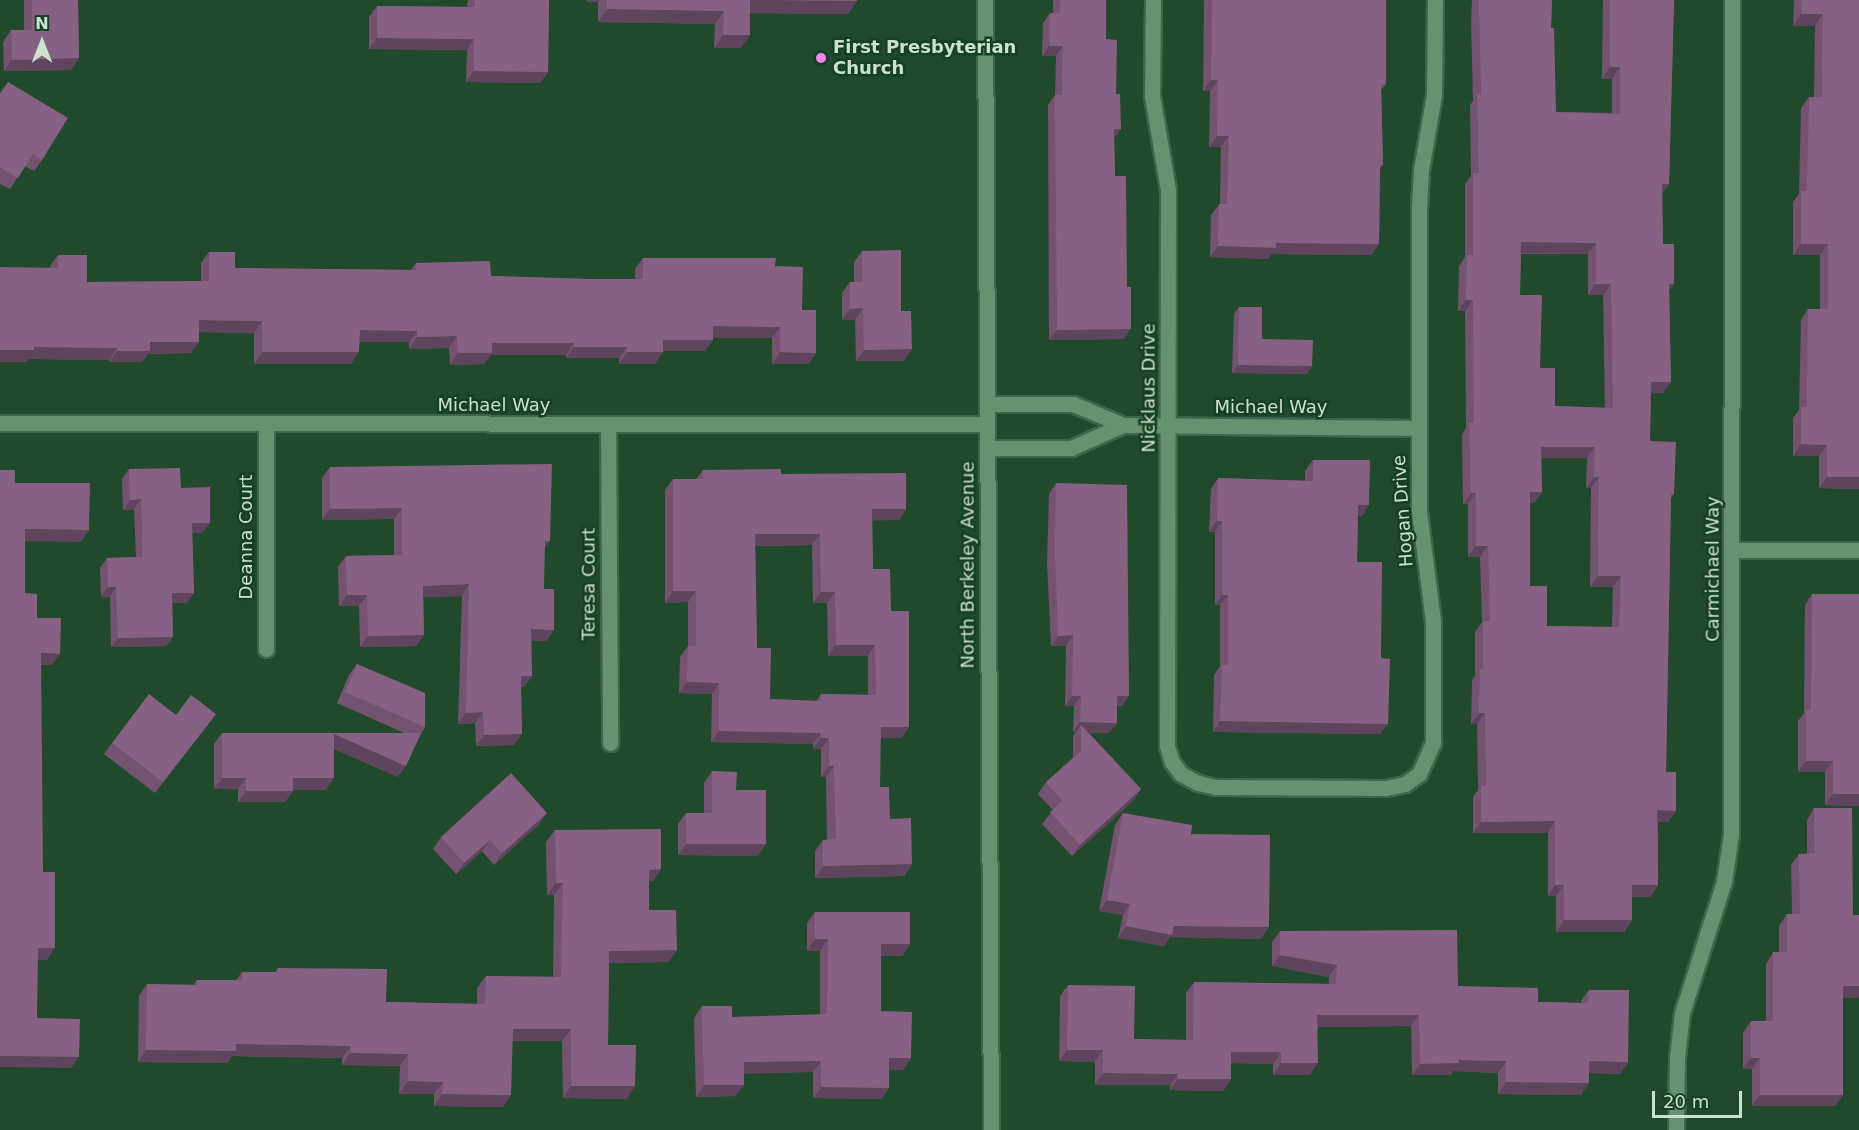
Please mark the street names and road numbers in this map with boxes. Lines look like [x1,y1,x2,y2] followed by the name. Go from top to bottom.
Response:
[1138,323,1160,453] street label: Nicklaus Drive
[438,394,550,416] street label: Michael Way
[1215,396,1327,418] street label: Michael Way
[1388,454,1418,568] street label: Hogan Drive
[957,461,979,669] street label: North Berkeley Avenue
[235,475,257,599] street label: Deanna Court
[1702,496,1724,642] street label: Carmichael Way
[578,528,600,640] street label: Teresa Court

